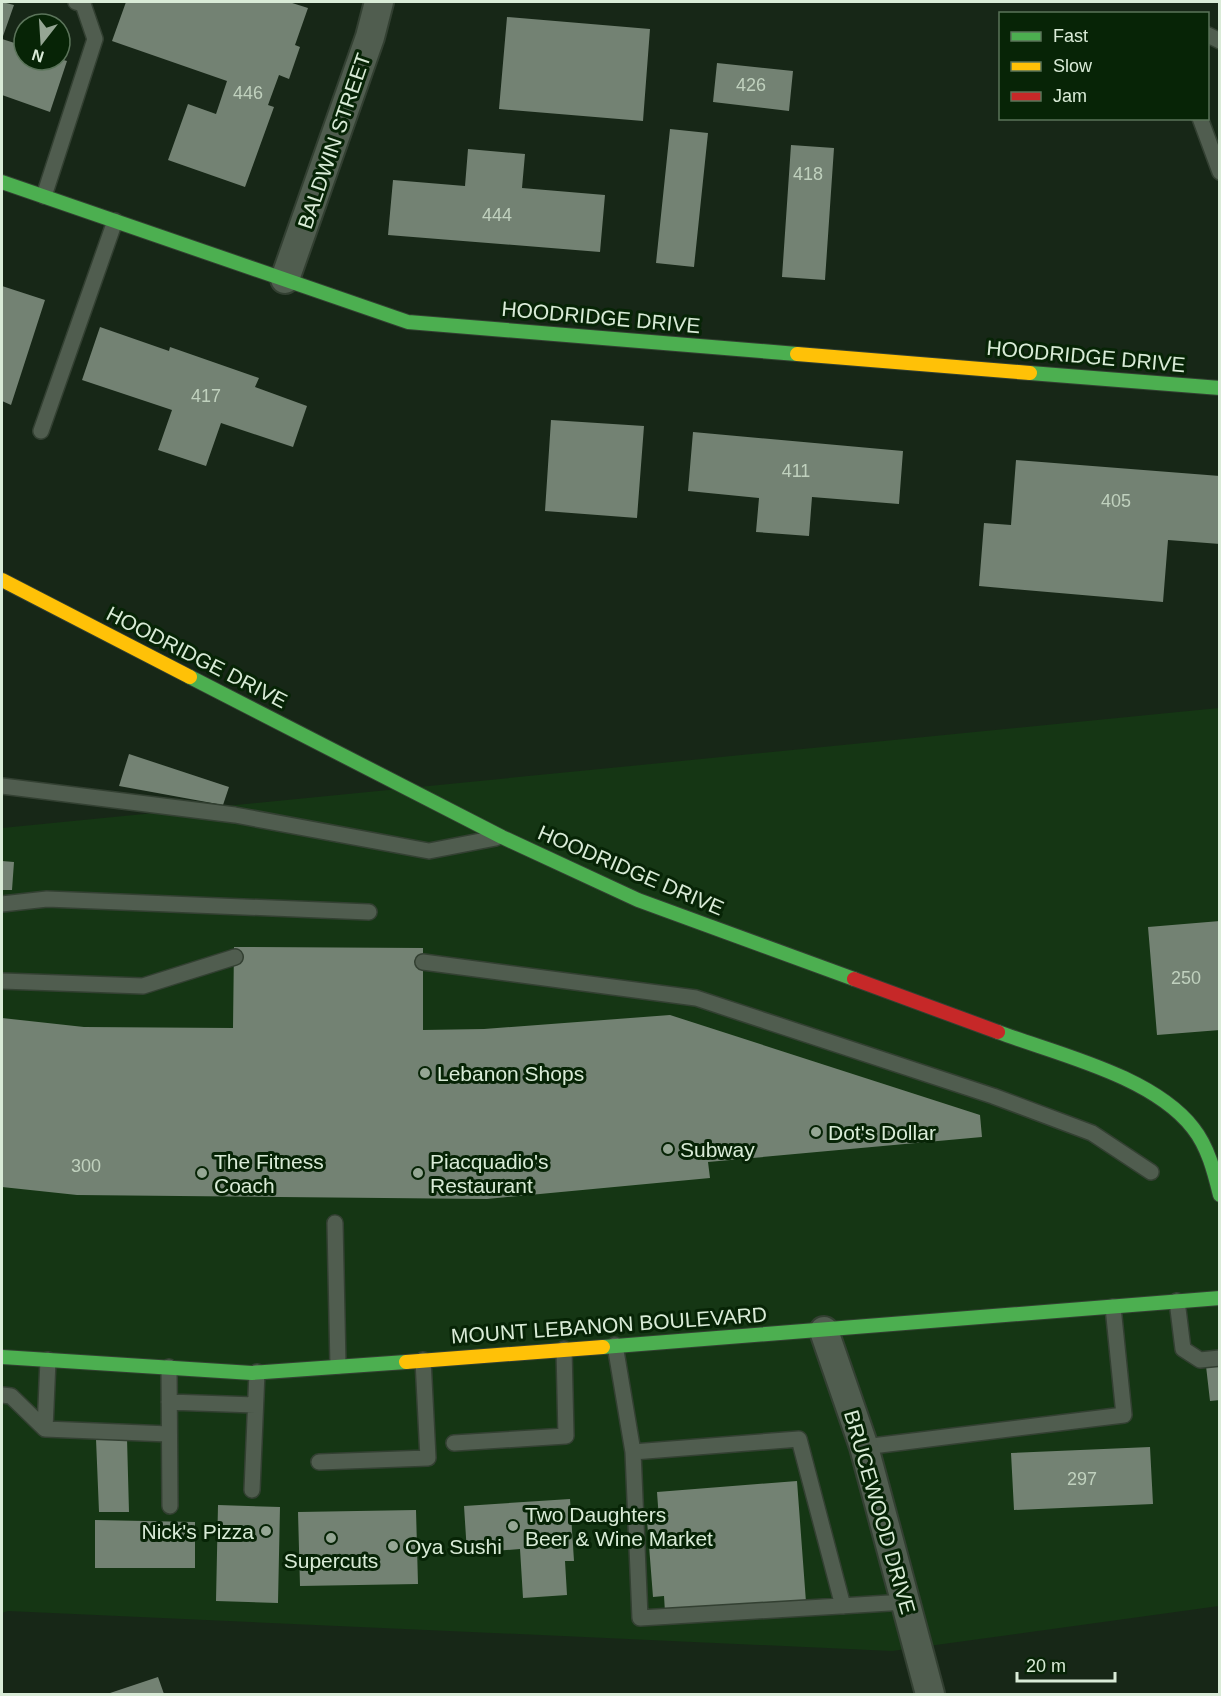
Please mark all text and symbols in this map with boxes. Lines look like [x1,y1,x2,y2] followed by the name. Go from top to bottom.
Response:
[12,12,72,72] north arrow
[999,12,1209,120] legend
[1053,26,1088,46] text: Fast
[30,46,46,66] text: N
[293,50,375,232] street label: BALDWIN STREET
[1053,56,1093,76] text: Slow
[736,75,766,95] house number: 426
[233,83,263,103] house number: 446
[1053,86,1087,106] text: Jam
[793,164,823,184] house number: 418
[482,205,512,225] house number: 444
[501,297,701,337] street label: HOODRIDGE DRIVE
[986,336,1186,376] street label: HOODRIDGE DRIVE
[191,386,221,406] house number: 417
[782,461,810,481] house number: 411
[1101,491,1131,511] house number: 405
[103,601,291,713] street label: HOODRIDGE DRIVE
[535,820,727,920] street label: HOODRIDGE DRIVE
[1171,968,1201,988] house number: 250
[437,1062,584,1085] place label: Lebanon Shops
[418,1066,432,1080] marker: Lebanon Shops
[828,1121,936,1144] place label: Dot's Dollar
[809,1125,823,1139] marker: Dot's Dollar
[680,1138,755,1161] place label: Subway
[661,1142,675,1156] marker: Subway
[214,1150,324,1197] place label: The Fitness Coach
[430,1150,548,1197] place label: Piacquadio's Restaurant
[71,1156,101,1176] house number: 300
[195,1166,209,1180] marker: The Fitness Coach
[411,1166,425,1180] marker: Piacquadio's Restaurant
[450,1302,768,1348] street label: MOUNT LEBANON BOULEVARD
[840,1407,920,1617] street label: BRUCEWOOD DRIVE
[1067,1469,1097,1489] house number: 297
[525,1503,713,1550] place label: Two Daughters Beer & Wine Market
[506,1519,520,1533] marker: Two Daughters Beer & Wine Market
[141,1520,254,1543] place label: Nick's Pizza
[259,1524,273,1538] marker: Nick's Pizza
[324,1531,338,1545] marker: Supercuts
[405,1535,502,1558] place label: Oya Sushi
[386,1539,400,1553] marker: Oya Sushi
[284,1549,378,1572] place label: Supercuts
[1017,1645,1114,1683] scale bar
[1026,1656,1066,1676] text: 20 m

